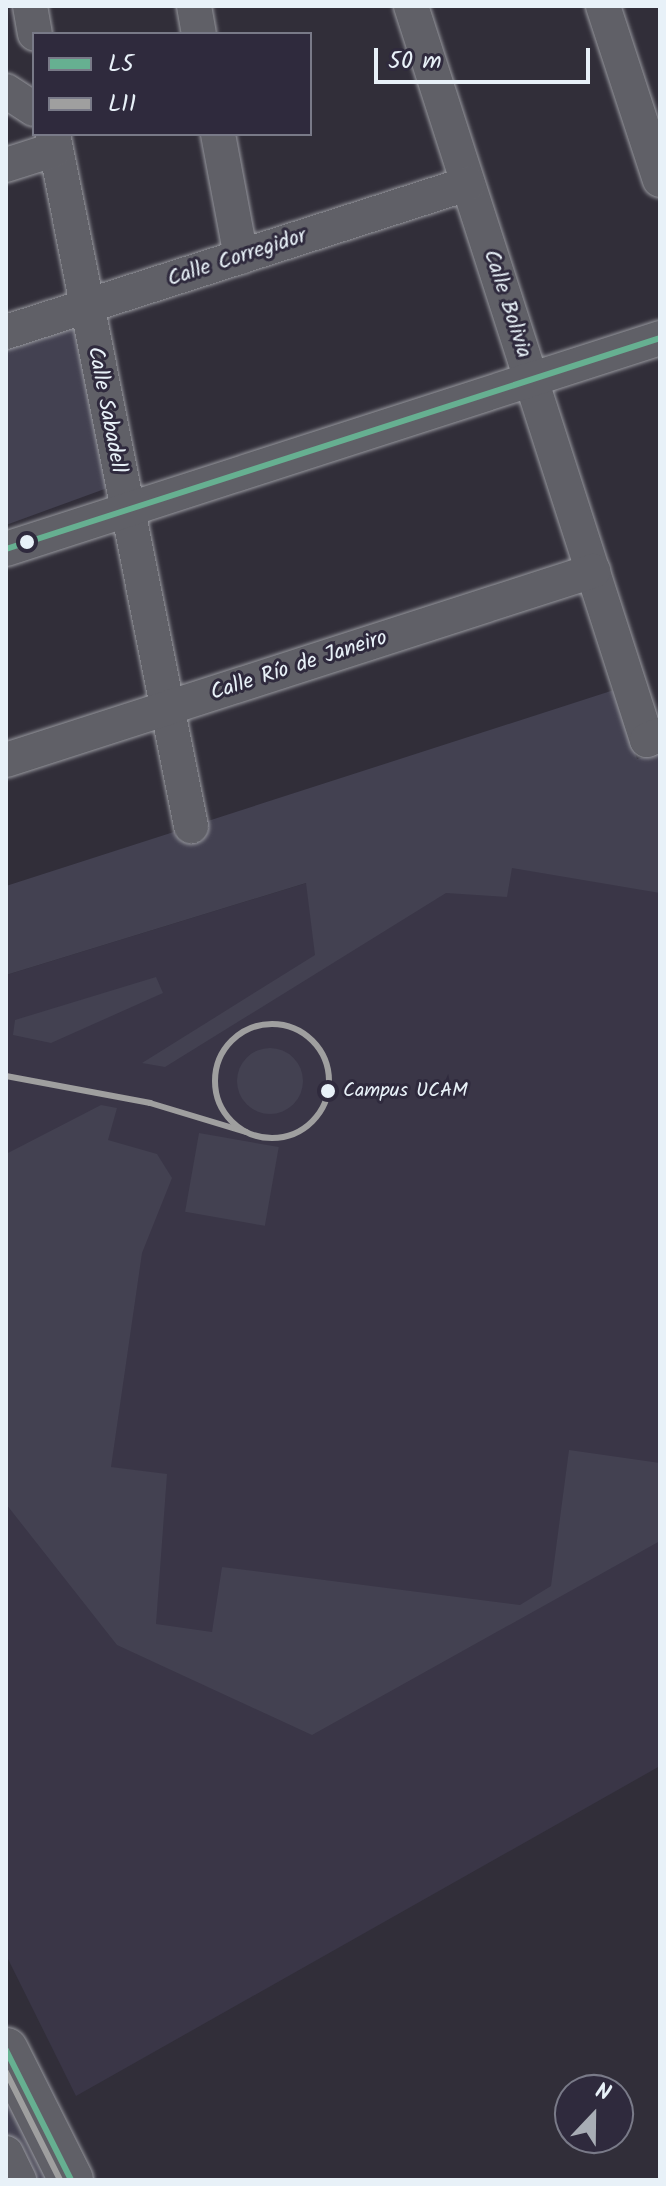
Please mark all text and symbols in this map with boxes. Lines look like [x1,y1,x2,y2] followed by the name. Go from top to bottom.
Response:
[32,32,312,136] legend
[378,32,594,82] scale bar
[388,42,442,81] text: 50 m
[108,45,134,84] text: L5
[108,85,136,124] text: L11
[164,223,310,293] street label: Calle Corregidor
[477,246,537,362] street label: Calle Bolivia
[81,344,131,476] street label: Calle Sabadell
[19,534,35,550] unlabelled marker
[207,625,391,707] street label: Calle Río de Janeiro
[343,1079,468,1103] place label: Campus UCAM
[320,1083,336,1099] marker: Campus UCAM
[554,2074,634,2154] north arrow
[589,2074,615,2112] text: N

